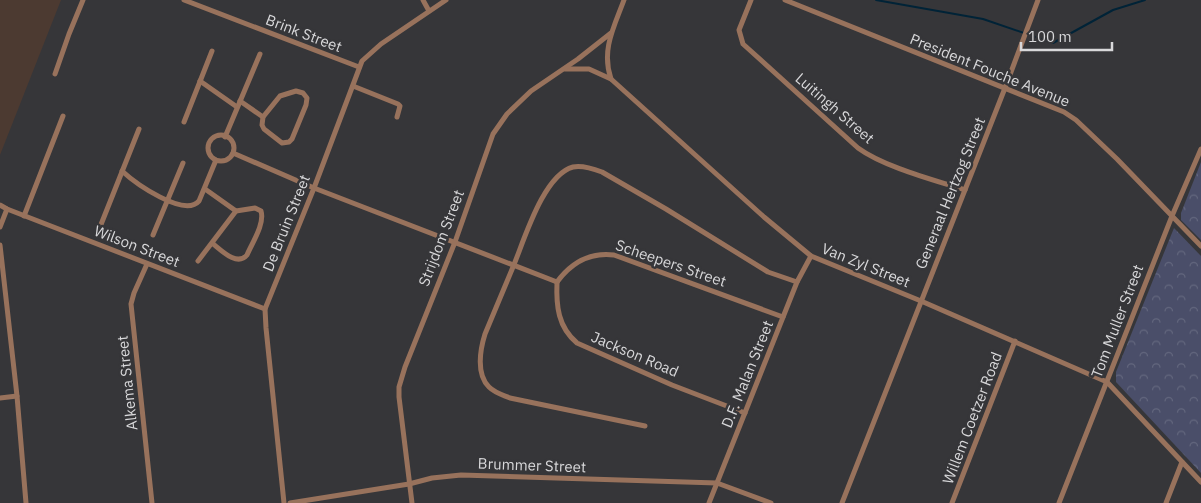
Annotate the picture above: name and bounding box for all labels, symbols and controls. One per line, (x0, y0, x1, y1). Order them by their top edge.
street label: Brink Street (263, 10, 345, 56)
scale bar (1021, 20, 1112, 52)
text: 100 m (1028, 27, 1072, 46)
street label: President Fouche Avenue (907, 29, 1073, 111)
street label: Luitingh Street (792, 69, 878, 147)
street label: Generaal Hertzog Street (911, 114, 989, 272)
street label: De Bruin Street (258, 172, 314, 274)
street label: Strijdom Street (414, 187, 468, 289)
street label: Wilson Street (92, 221, 182, 271)
street label: Scheepers Street (613, 235, 729, 291)
street label: Van Zyl Street (819, 239, 913, 291)
street label: Tom Muller Street (1087, 262, 1147, 380)
street label: D.F. Malan Street (717, 318, 777, 430)
street label: Jackson Road (588, 327, 682, 381)
street label: Alkema Street (113, 335, 141, 431)
street label: Willem Coetzer Road (938, 349, 1006, 487)
street label: Brummer Street (477, 454, 587, 476)

